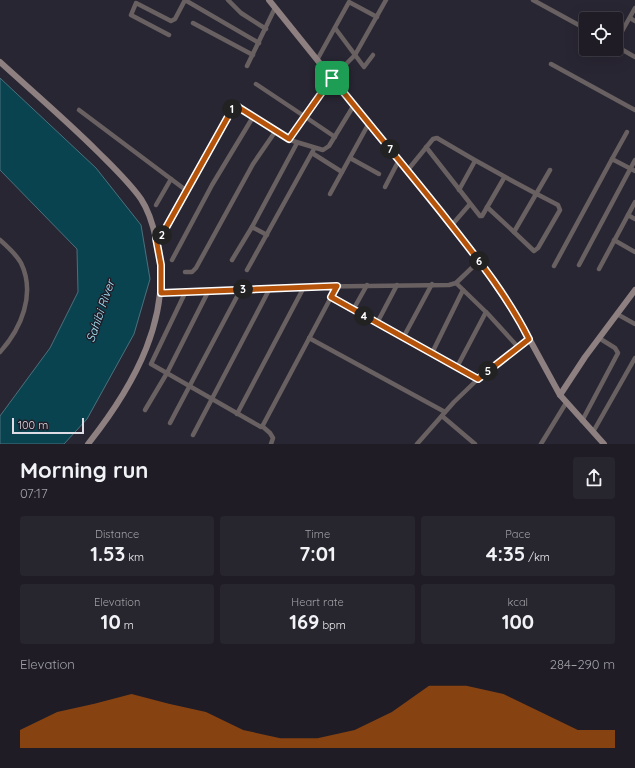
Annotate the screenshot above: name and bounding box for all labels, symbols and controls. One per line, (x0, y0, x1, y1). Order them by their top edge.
map controls (579, 12, 623, 56)
button: locate (579, 12, 623, 56)
pin (315, 61, 349, 95)
icon: arrive (321, 67, 343, 89)
pin: 1 (222, 99, 242, 119)
text: 1 (230, 102, 234, 116)
pin: 7 (380, 139, 400, 159)
text: 7 (387, 142, 393, 156)
pin: 2 (152, 225, 172, 245)
text: 2 (159, 228, 165, 242)
pin: 6 (469, 251, 489, 271)
text: 6 (476, 254, 482, 268)
water label: Sahibi River (82, 277, 118, 344)
pin: 3 (233, 279, 253, 299)
text: 3 (240, 282, 246, 296)
pin: 4 (354, 306, 374, 326)
text: 4 (361, 309, 367, 323)
pin: 5 (478, 361, 498, 381)
text: 5 (485, 364, 491, 378)
scale bar (12, 416, 84, 435)
text: 100 m (18, 418, 48, 432)
text: Morning run (20, 456, 148, 484)
button: share (573, 457, 615, 499)
text: 07:17 (20, 485, 48, 501)
text: Distance (95, 527, 139, 541)
text: Time (305, 527, 330, 541)
text: Pace (505, 527, 530, 541)
text: 1.53 (90, 541, 125, 566)
text: 7:01 (299, 541, 336, 566)
text: 4:35 (486, 541, 525, 566)
text: km (125, 550, 144, 564)
text: /km (525, 550, 550, 564)
text: Elevation (94, 595, 140, 609)
text: Heart rate (291, 595, 344, 609)
text: kcal (508, 595, 528, 609)
text: 10 (101, 609, 121, 634)
text: 169 (289, 609, 319, 634)
text: 100 (502, 609, 534, 634)
text: m (121, 618, 134, 632)
text: bpm (319, 618, 346, 632)
text: Elevation (20, 656, 75, 672)
text: 284–290 m (550, 656, 615, 672)

